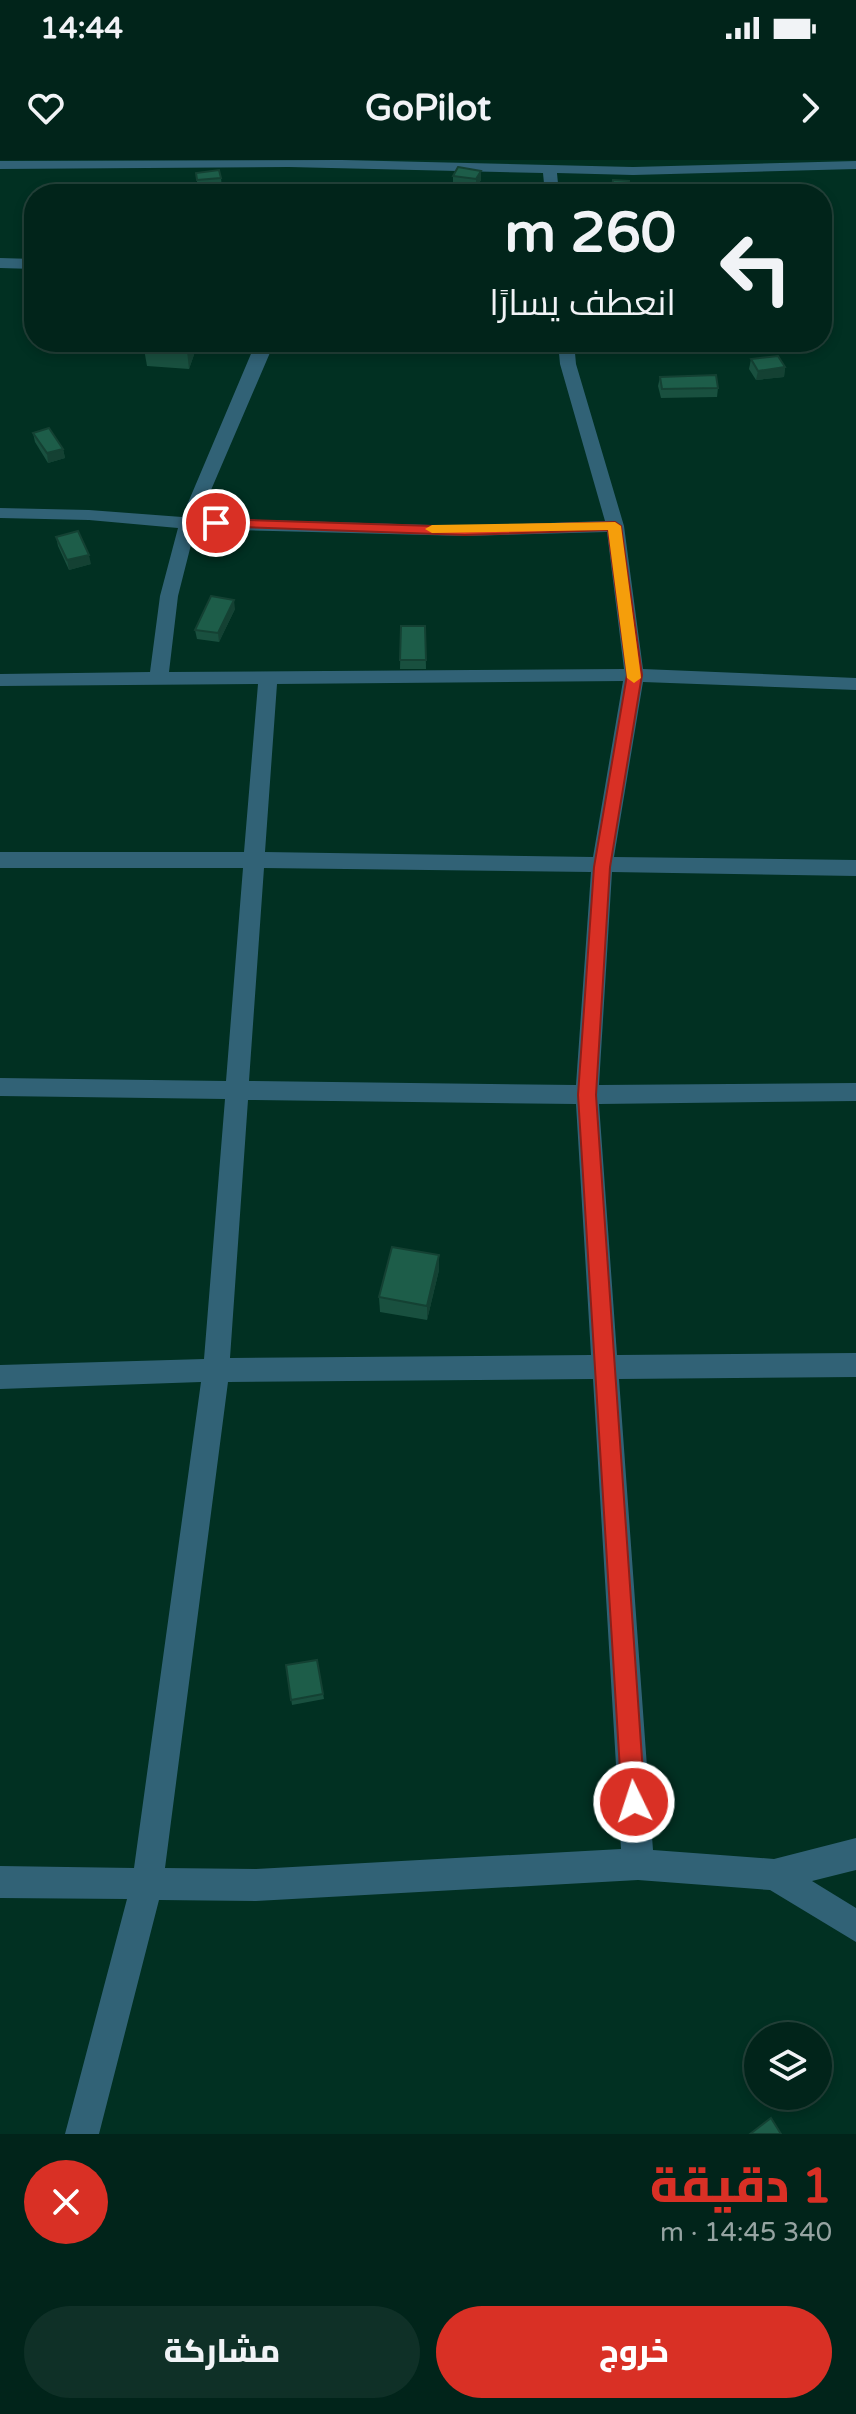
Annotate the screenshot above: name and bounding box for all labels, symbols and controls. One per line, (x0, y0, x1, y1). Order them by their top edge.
text: 14:44 (40, 10, 123, 47)
icon: heart (24, 86, 68, 130)
icon: forward (788, 86, 832, 130)
text: GoPilot (365, 87, 491, 130)
text: 260 m (505, 200, 676, 267)
icon: left (704, 216, 808, 320)
text: انعطف يسارًا (489, 282, 676, 325)
pin (182, 489, 250, 557)
icon: arrive (194, 501, 238, 545)
position arrow (592, 1760, 676, 1844)
map controls (744, 2022, 832, 2110)
button: layers (744, 2022, 832, 2110)
text: 1 دقيقة (650, 2158, 832, 2216)
button: close (24, 2160, 108, 2244)
text: 340 m · 14:45 (660, 2217, 832, 2248)
button: مشاركة (24, 2306, 420, 2398)
button: خروج (436, 2306, 832, 2398)

